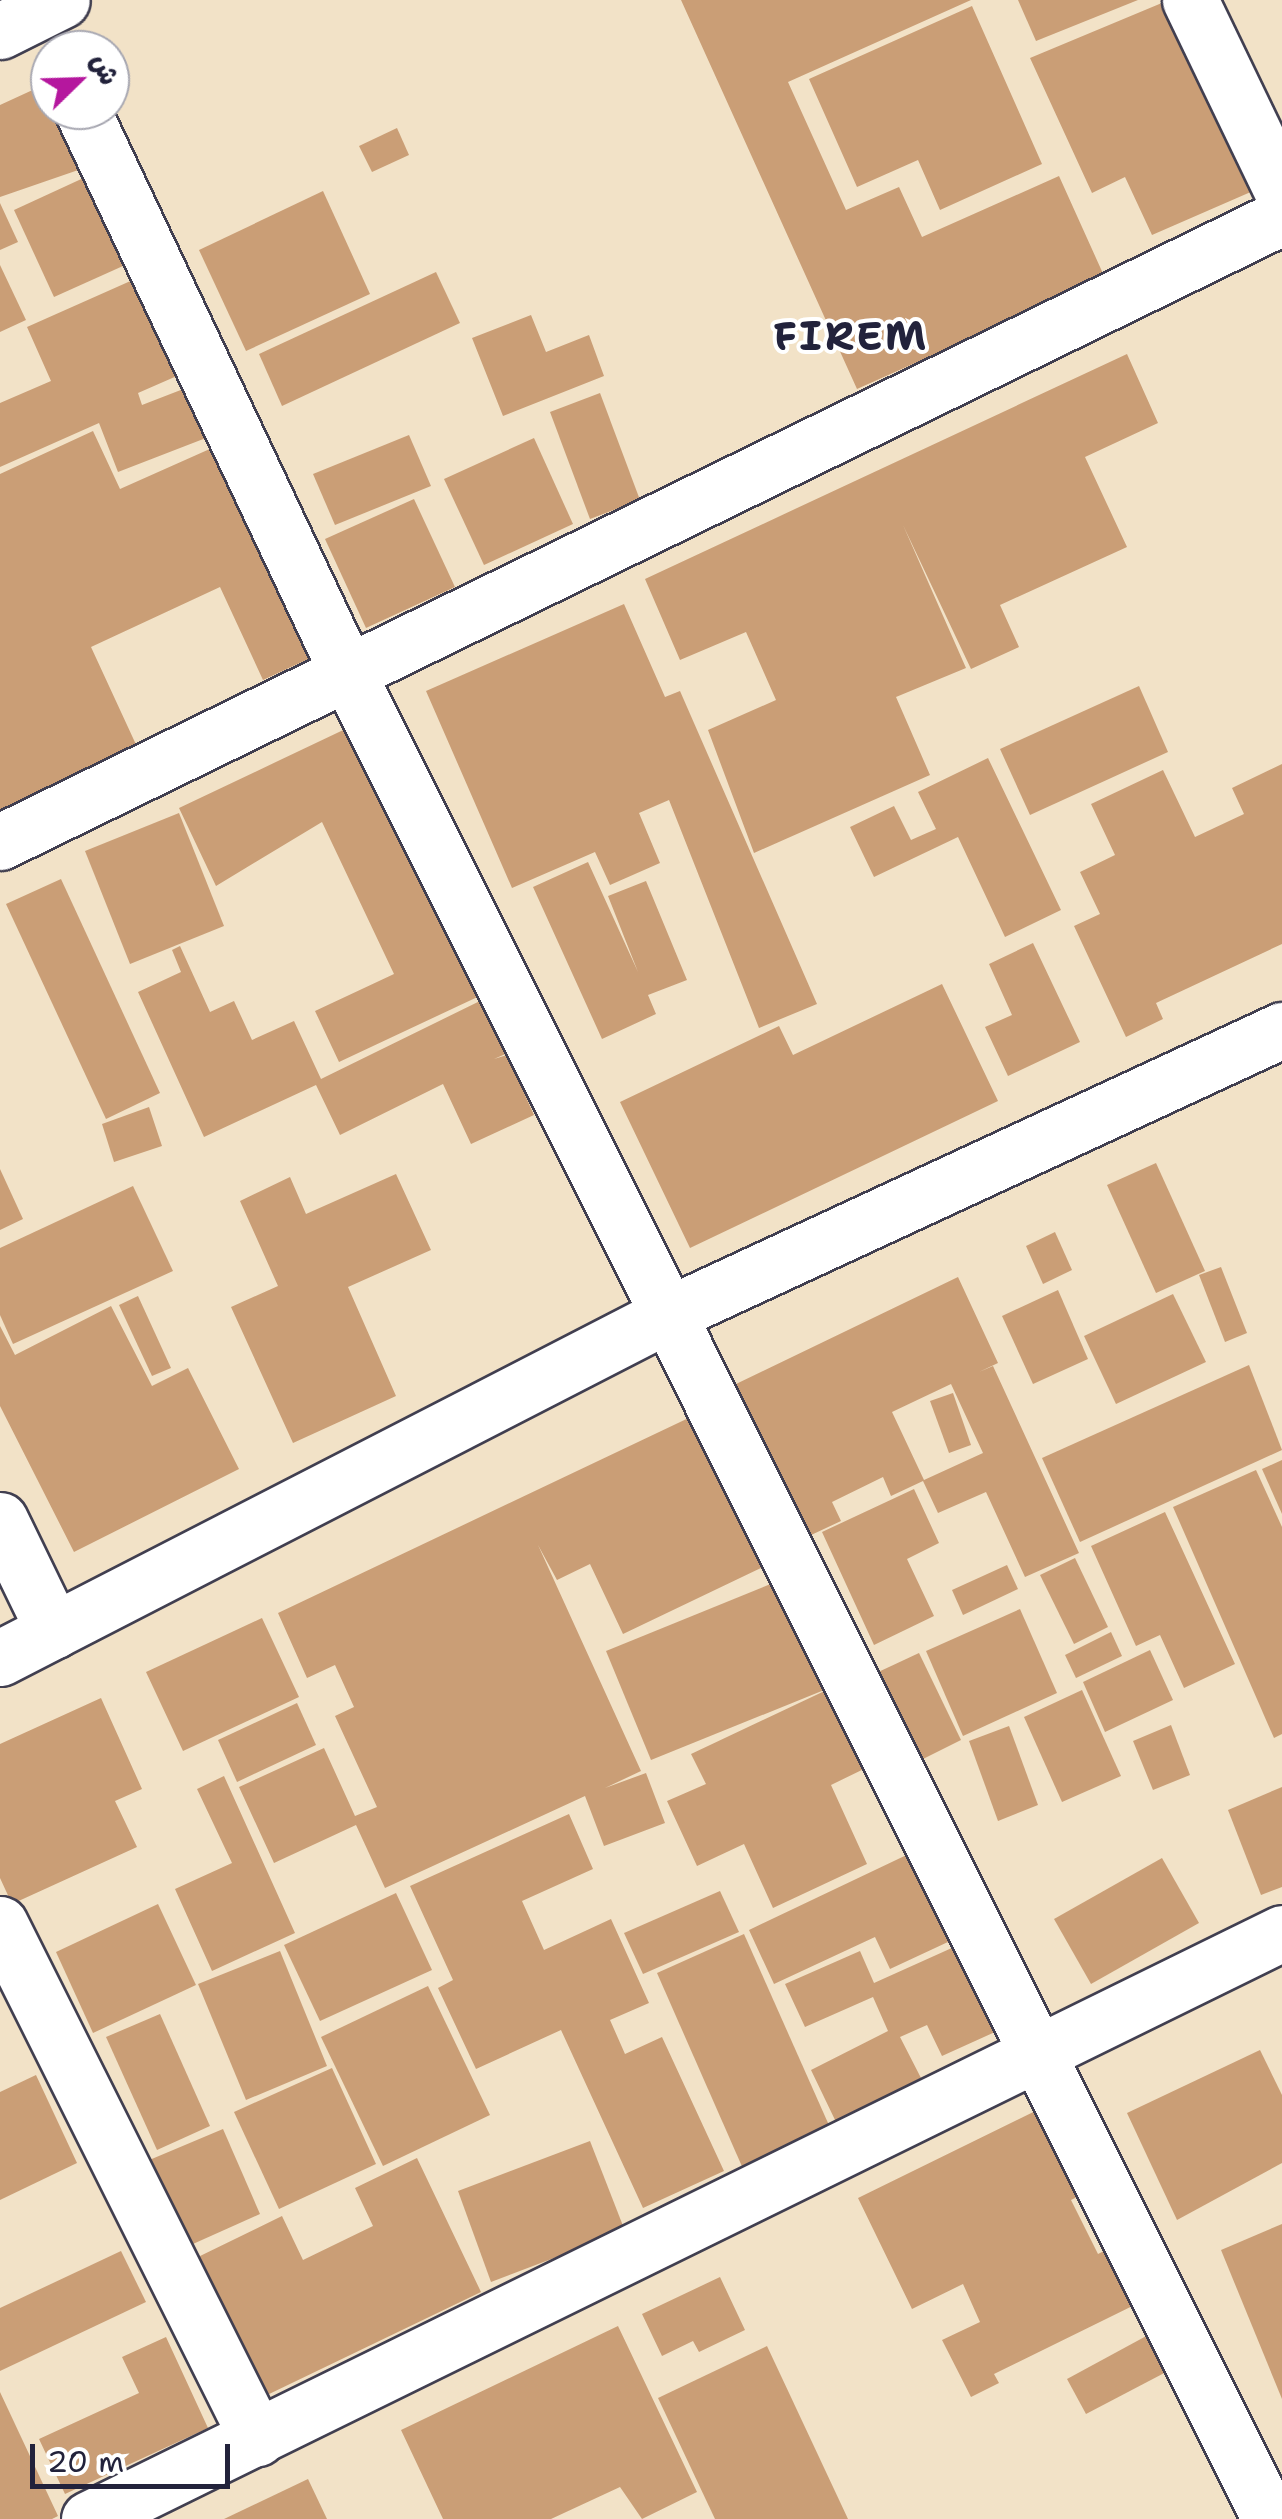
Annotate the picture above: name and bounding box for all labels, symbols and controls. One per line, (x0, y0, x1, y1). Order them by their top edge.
north arrow (30, 30, 130, 130)
text: ش (82, 47, 129, 91)
district label: FIREM (773, 312, 929, 360)
scale bar (35, 2424, 235, 2486)
text: 20 m (47, 2441, 124, 2482)

